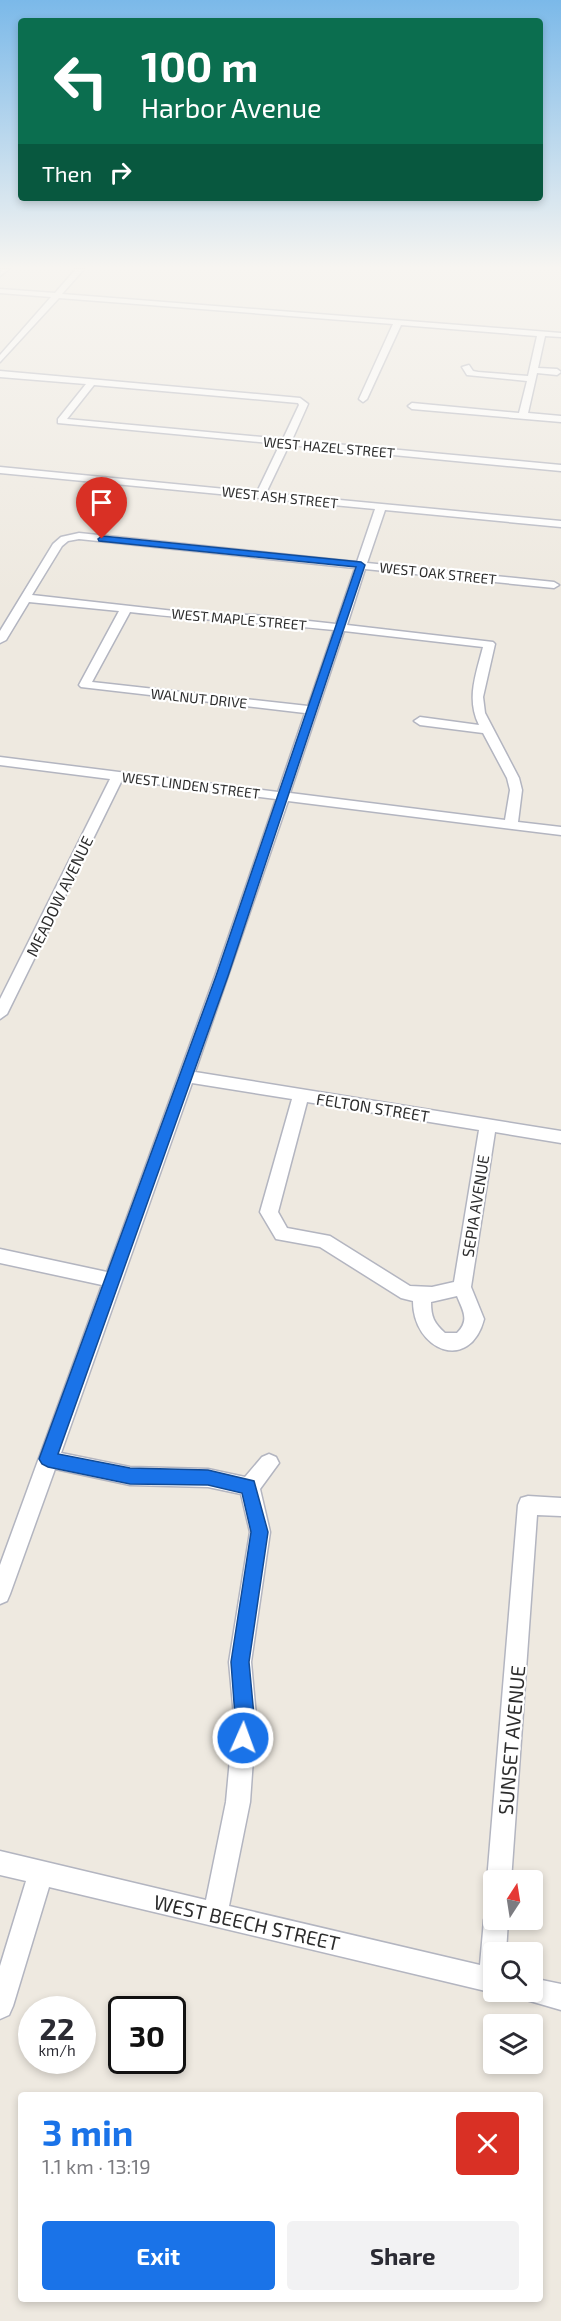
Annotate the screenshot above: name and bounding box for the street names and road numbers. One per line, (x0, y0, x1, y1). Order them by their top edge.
street label: WEST HAZEL STREET (262, 433, 396, 461)
street label: WEST ASH STREET (221, 482, 339, 512)
street label: WEST OAK STREET (379, 558, 497, 588)
street label: WEST MAPLE STREET (171, 605, 307, 633)
street label: WALNUT DRIVE (150, 684, 248, 712)
street label: WEST LINDEN STREET (121, 768, 261, 802)
street label: MEADOW AVENUE (22, 833, 96, 959)
street label: FELTON STREET (315, 1089, 431, 1125)
street label: SEPIA AVENUE (458, 1153, 492, 1259)
street label: SUNSET AVENUE (493, 1664, 529, 1816)
street label: WEST BEECH STREET (152, 1889, 343, 1955)

